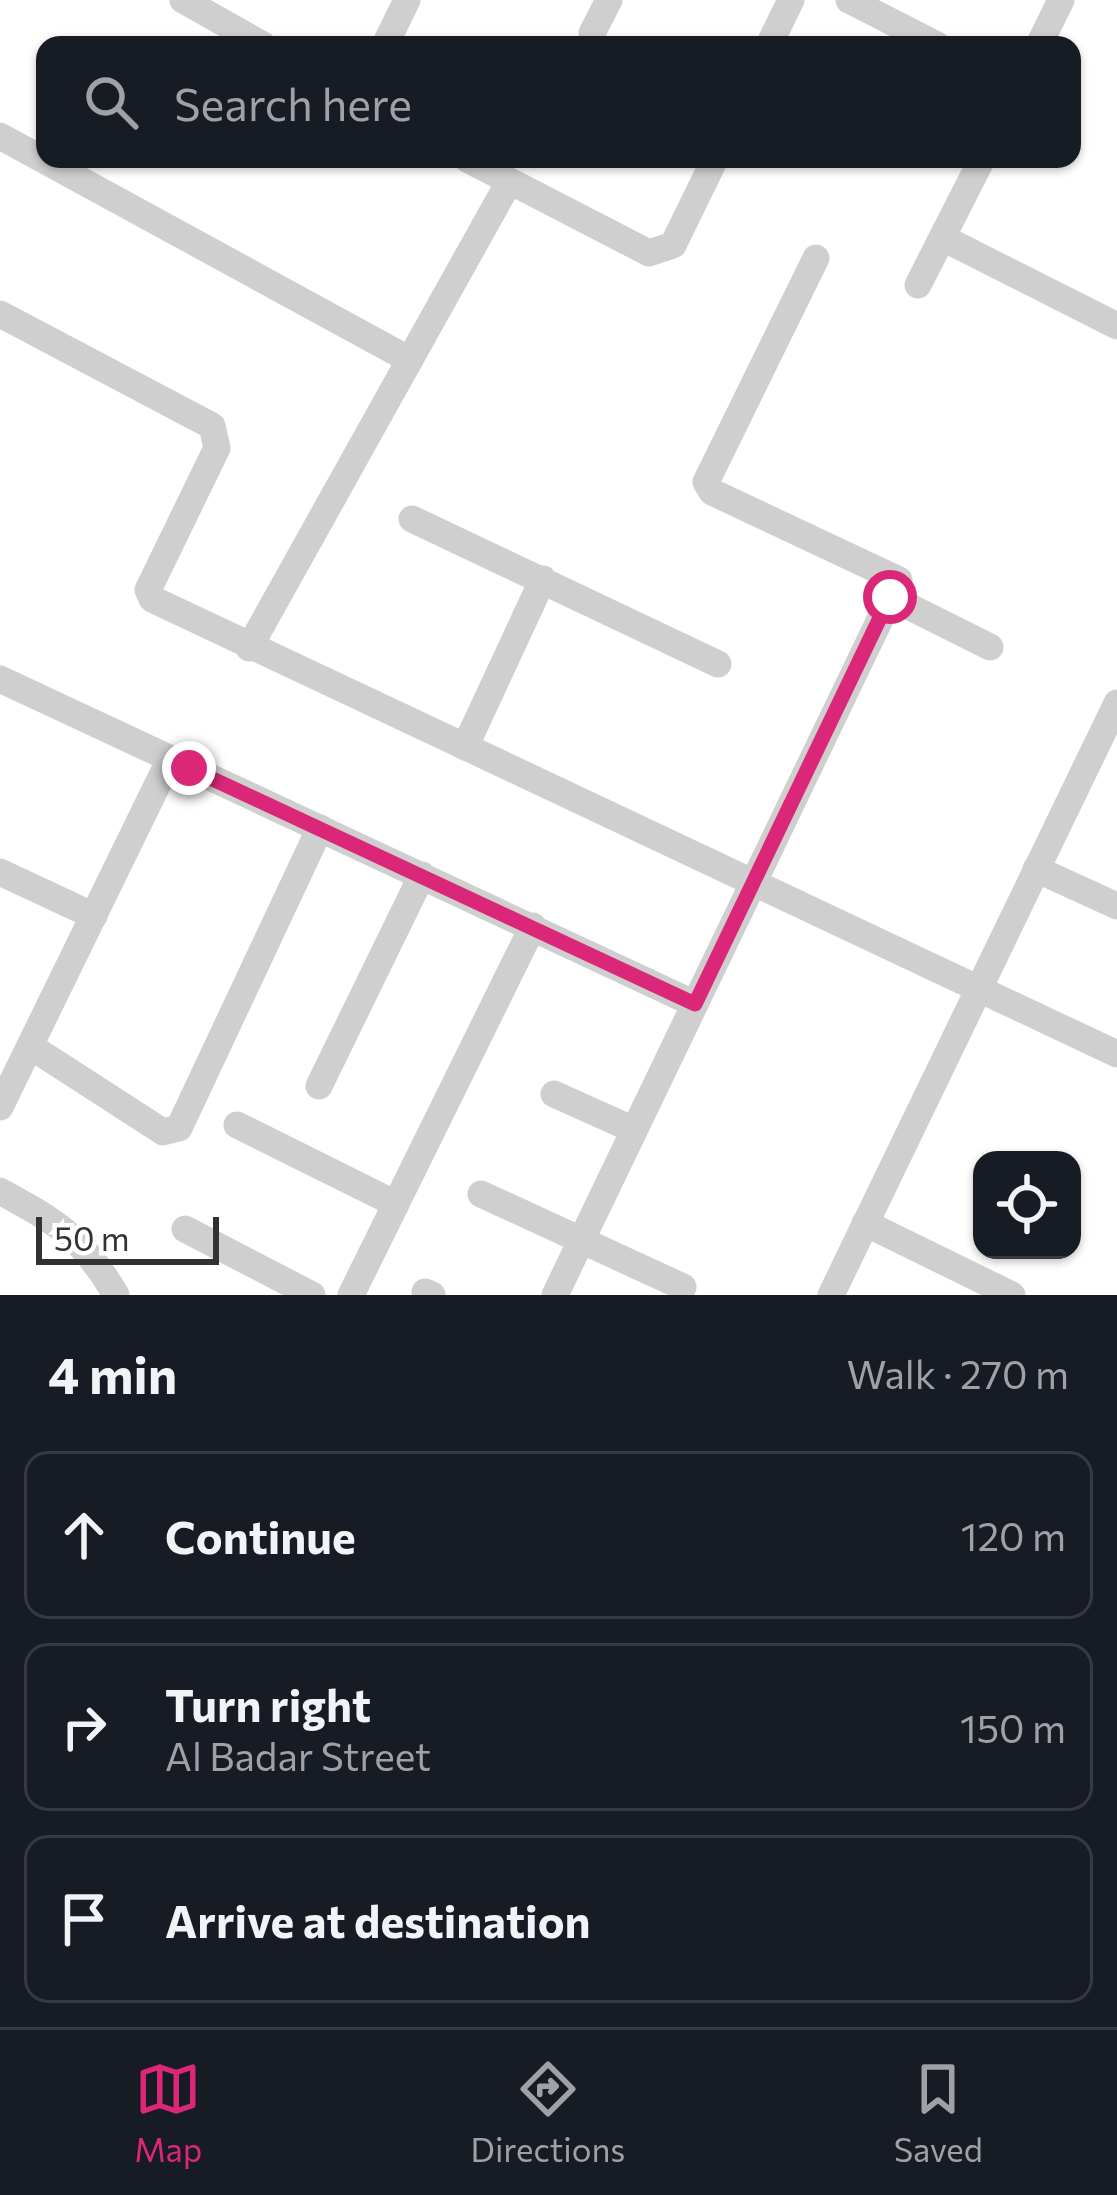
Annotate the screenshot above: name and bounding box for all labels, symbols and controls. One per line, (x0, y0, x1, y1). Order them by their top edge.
search box (36, 36, 1081, 168)
icon: search (78, 69, 144, 135)
text: Search here (174, 75, 412, 130)
route start (863, 570, 917, 624)
route end (162, 741, 216, 795)
map controls (973, 1151, 1081, 1259)
button: locate (973, 1151, 1081, 1259)
scale bar (36, 1211, 219, 1264)
text: 50 m (54, 1217, 130, 1258)
text: 4 min (48, 1342, 177, 1405)
text: Walk · 270 m (847, 1349, 1069, 1397)
icon: ahead (51, 1502, 117, 1568)
text: Continue (165, 1508, 356, 1563)
text: 120 m (961, 1511, 1066, 1559)
text: Turn right (165, 1676, 371, 1731)
icon: right (51, 1694, 117, 1760)
text: 150 m (960, 1703, 1066, 1751)
text: Al Badar Street (165, 1731, 431, 1779)
icon: arrive (51, 1886, 117, 1952)
text: Arrive at destination (165, 1892, 591, 1947)
tab: Map (134, 2056, 202, 2169)
tab: Directions (471, 2056, 625, 2169)
tab: Saved (894, 2056, 983, 2169)

